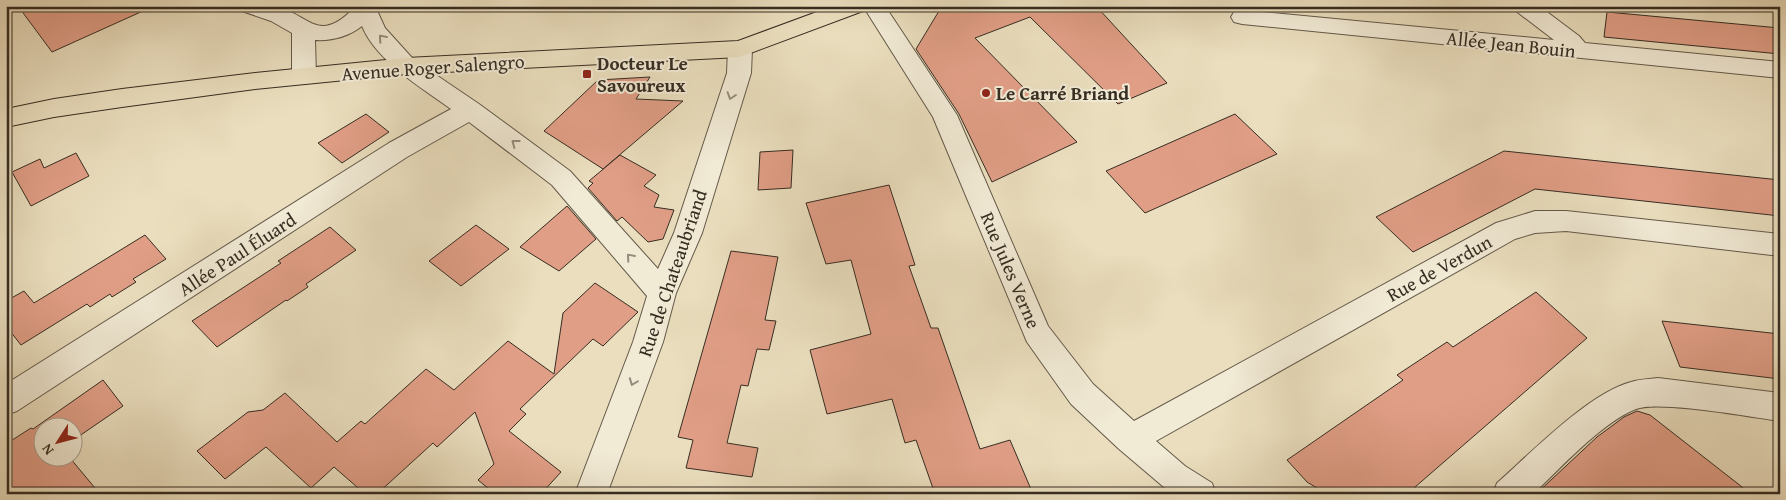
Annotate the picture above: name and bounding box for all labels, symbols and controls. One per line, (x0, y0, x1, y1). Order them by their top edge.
street label: Allée Jean Bouin (1445, 23, 1577, 65)
one-way arrow (379, 35, 387, 44)
street label: Avenue Roger Salengro (341, 47, 525, 87)
place label: Docteur Le Savoureux (597, 49, 688, 99)
marker: Docteur Le Savoureux (581, 68, 593, 80)
place label: Le Carré Briand (996, 79, 1129, 107)
marker: Le Carré Briand (980, 87, 992, 99)
one-way arrow (727, 92, 737, 100)
one-way arrow (512, 141, 521, 149)
street label: Rue de Chateaubriand (630, 185, 714, 360)
street label: Allée Paul Éluard (173, 205, 302, 303)
street label: Rue Jules Verne (974, 207, 1048, 333)
street label: Rue de Verdun (1381, 227, 1497, 308)
one-way arrow (627, 253, 636, 262)
one-way arrow (629, 377, 639, 386)
north arrow (32, 418, 82, 468)
text: N (36, 439, 58, 459)

